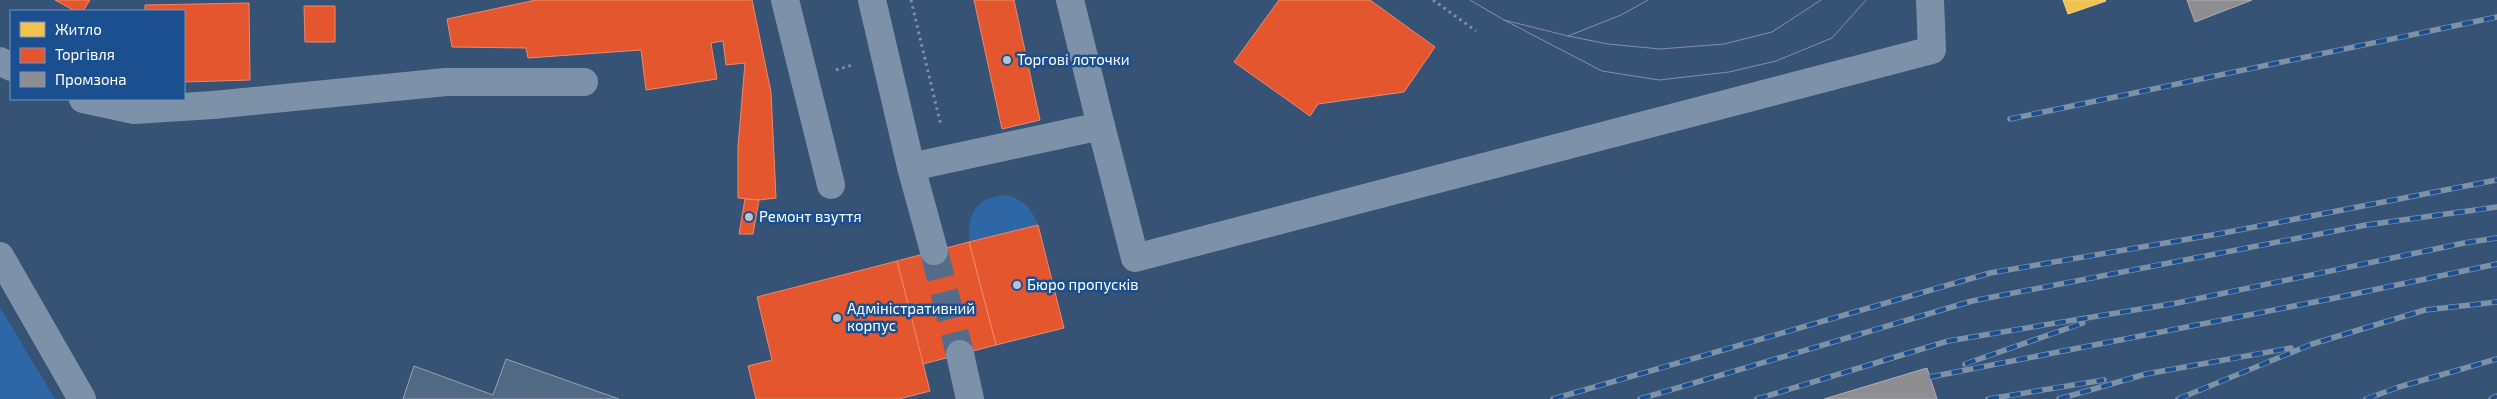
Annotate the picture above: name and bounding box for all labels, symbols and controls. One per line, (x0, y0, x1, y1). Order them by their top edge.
legend (10, 10, 185, 100)
text: Житло (55, 20, 102, 38)
text: Торгівля (55, 45, 115, 63)
place label: Торгові лоточки (1017, 50, 1130, 68)
marker: Торгові лоточки (1001, 54, 1013, 66)
text: Промзона (55, 70, 127, 88)
place label: Ремонт взуття (759, 207, 862, 226)
marker: Ремонт взуття (743, 211, 755, 223)
place label: Бюро пропусків (1027, 275, 1139, 294)
marker: Бюро пропусків (1011, 279, 1023, 291)
place label: Адміністративний корпус (847, 299, 975, 335)
marker: Адміністративний корпус (831, 312, 843, 324)

